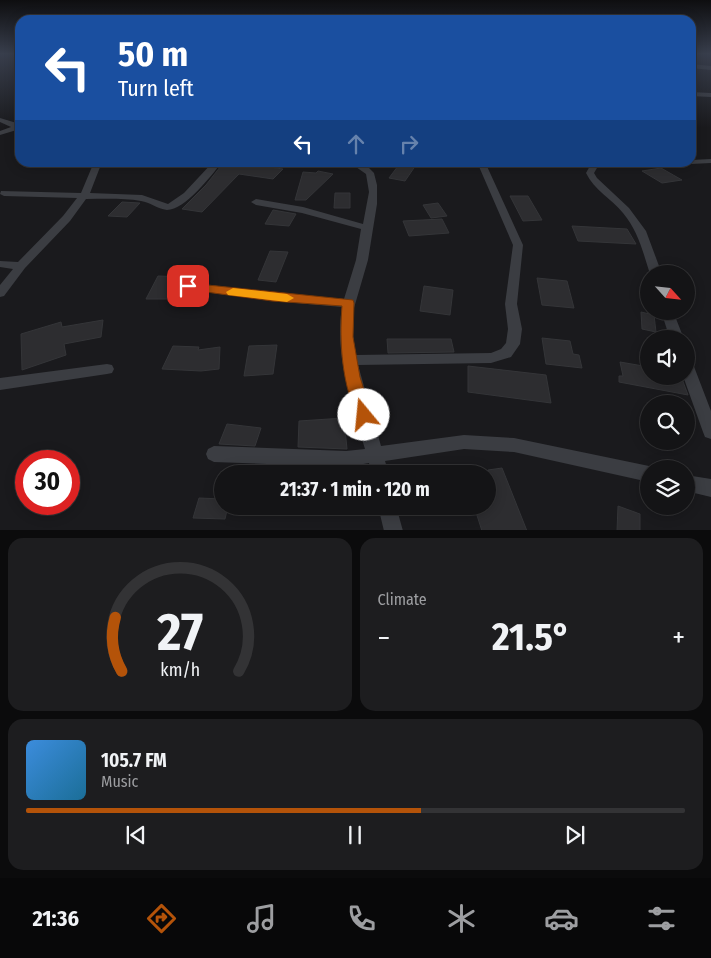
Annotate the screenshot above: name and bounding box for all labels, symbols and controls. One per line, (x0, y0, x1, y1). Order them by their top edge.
text: 50 m (118, 33, 188, 75)
icon: left (35, 35, 100, 100)
text: Turn left (118, 75, 194, 102)
icon: left (289, 130, 317, 158)
icon: ahead (342, 130, 370, 158)
icon: right (395, 130, 423, 158)
pin (167, 265, 209, 307)
north arrow (640, 265, 695, 320)
map controls (640, 265, 695, 515)
icon: arrive (174, 272, 202, 300)
button: sound (640, 330, 695, 385)
position arrow (337, 388, 389, 440)
button: search (640, 395, 695, 450)
speed limit sign: 30 (15, 450, 80, 515)
button: layers (640, 460, 695, 515)
text: 21:37 · 1 min · 120 m (280, 478, 430, 501)
text: Climate (378, 590, 427, 609)
text: 27 (156, 601, 203, 664)
text: 21.5° (492, 614, 570, 660)
text: − (378, 621, 390, 654)
text: + (672, 621, 685, 654)
text: km/h (160, 659, 200, 681)
text: 105.7 FM (101, 749, 167, 772)
text: Music (101, 772, 138, 791)
icon: previous (122, 821, 150, 849)
icon: pause (341, 821, 369, 849)
icon: next (561, 821, 589, 849)
icon: directions (144, 901, 179, 936)
icon: music (244, 901, 279, 936)
icon: phone (344, 901, 379, 936)
icon: climate (444, 901, 479, 936)
icon: car (544, 901, 579, 936)
icon: filters (644, 901, 679, 936)
text: 21:36 (32, 905, 79, 932)

